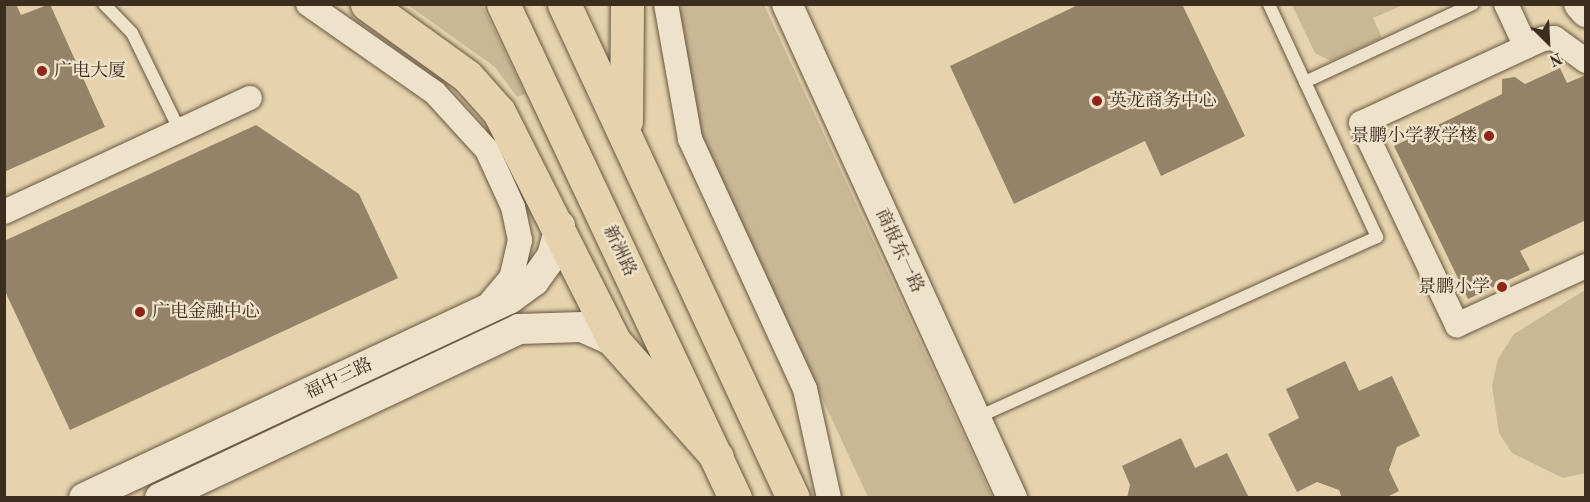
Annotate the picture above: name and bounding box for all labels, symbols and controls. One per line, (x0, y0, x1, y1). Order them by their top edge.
north arrow (1518, 12, 1578, 72)
text: N (1546, 49, 1564, 68)
place label: 广电大厦 (54, 60, 126, 82)
marker: 广电大厦 (35, 64, 49, 78)
place label: 英龙商务中心 (1109, 90, 1217, 112)
marker: 英龙商务中心 (1090, 94, 1104, 108)
place label: 景鹏小学教学楼 (1351, 125, 1477, 147)
marker: 景鹏小学教学楼 (1482, 129, 1496, 143)
street label: 商报东一路 (870, 206, 928, 296)
street label: 新洲路 (598, 222, 640, 280)
place label: 景鹏小学 (1418, 276, 1490, 298)
marker: 景鹏小学 (1495, 280, 1509, 294)
place label: 广电金融中心 (152, 301, 260, 323)
marker: 广电金融中心 (133, 305, 147, 319)
street label: 福中三路 (302, 354, 376, 404)

